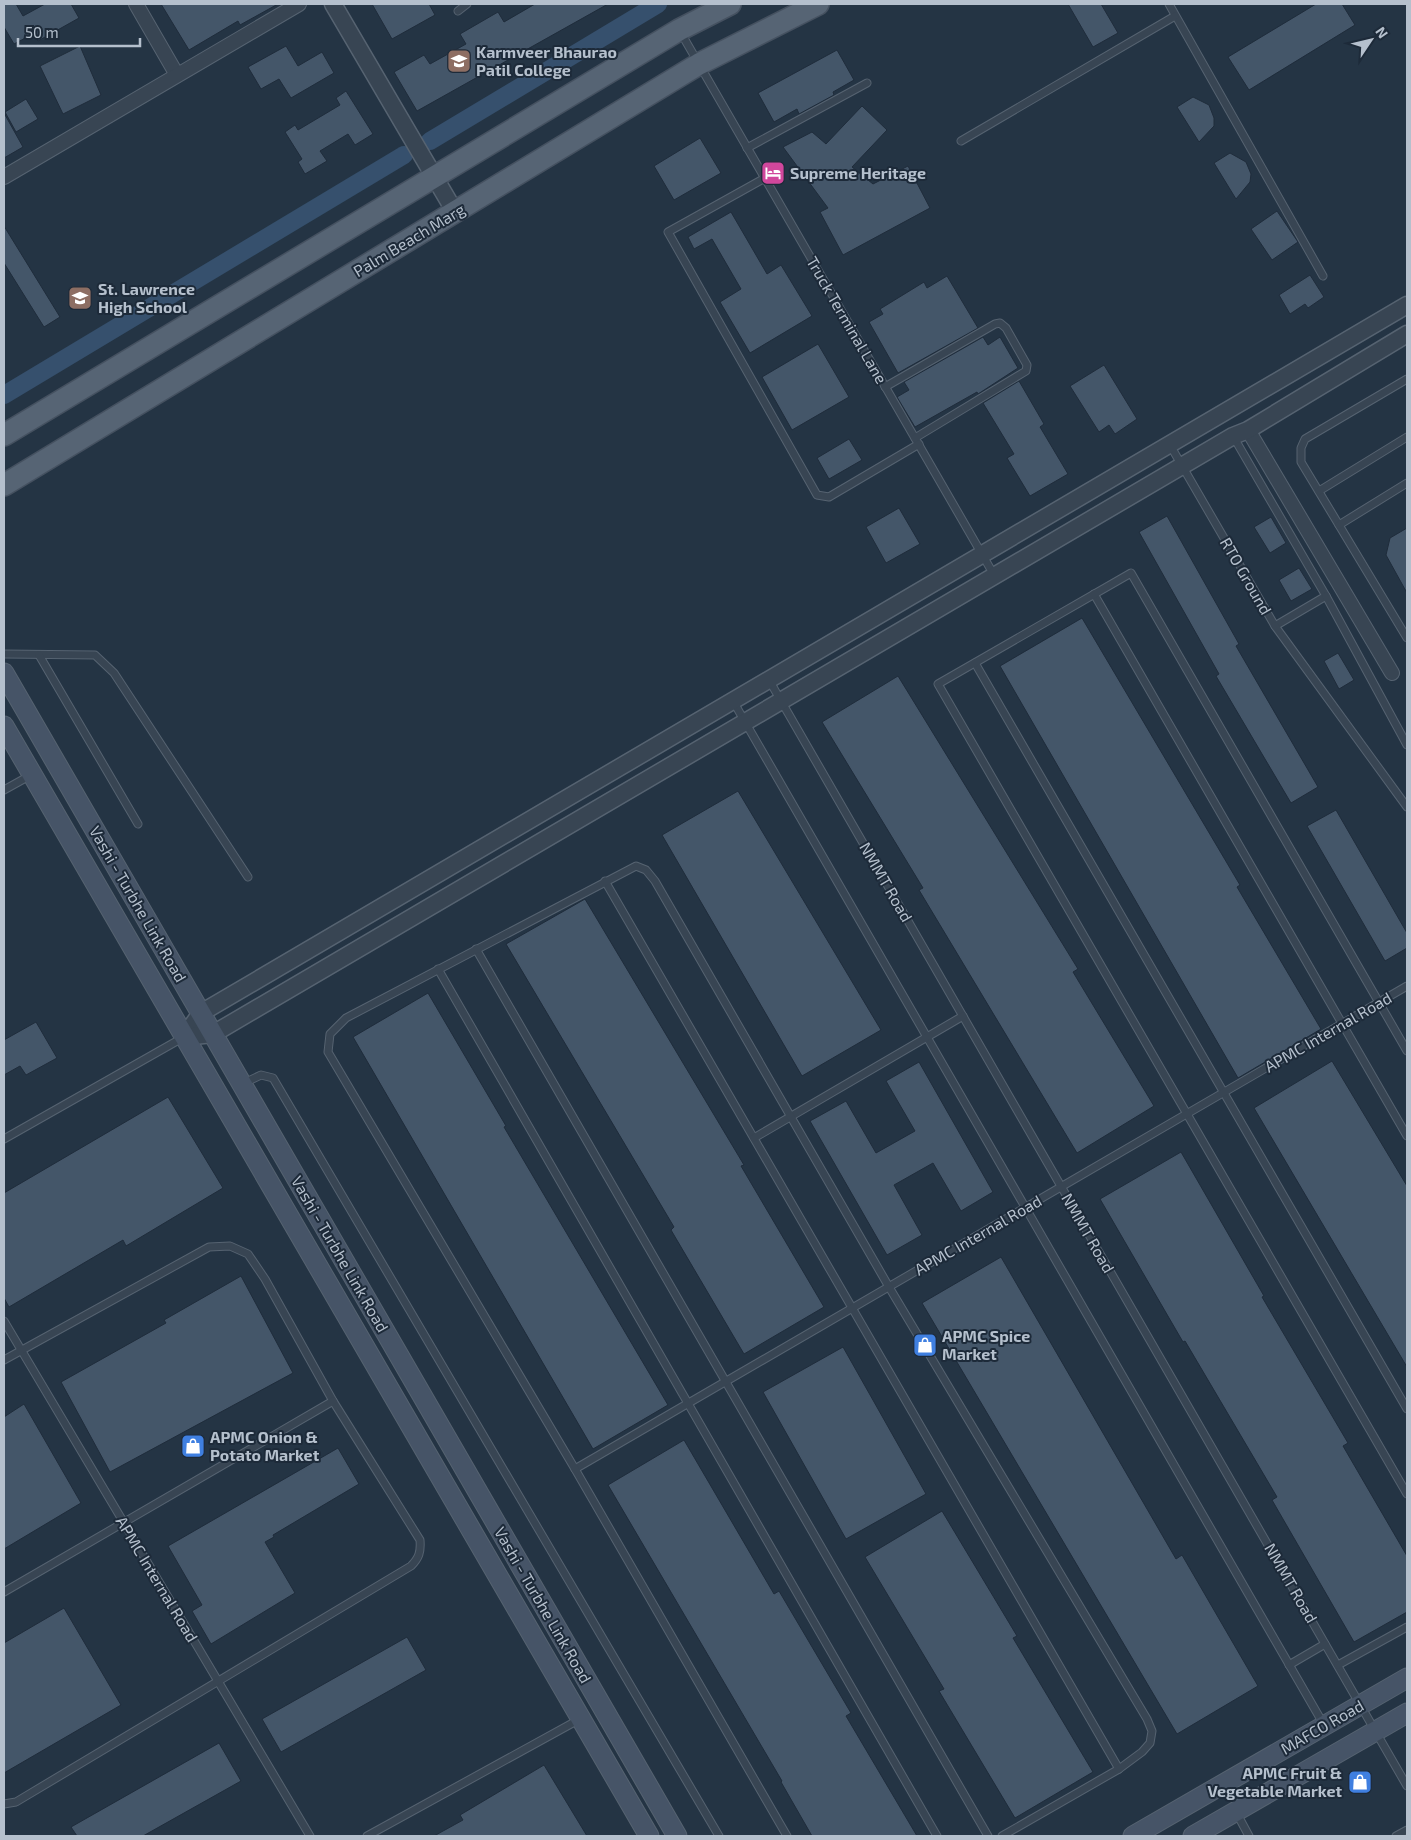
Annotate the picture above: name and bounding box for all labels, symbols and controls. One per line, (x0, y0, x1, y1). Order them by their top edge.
scale bar (18, 15, 140, 47)
north arrow (1346, 15, 1396, 65)
text: 50 m (25, 23, 59, 41)
text: N (1372, 23, 1392, 41)
place label: Karmveer Bhaurao Patil College (476, 42, 617, 79)
school or university icon: Karmveer Bhaurao Patil College (446, 48, 472, 74)
hotel icon: Supreme Heritage (760, 160, 786, 186)
place label: Supreme Heritage (790, 163, 926, 182)
street label: Palm Beach Marg (350, 199, 468, 280)
street label: Truck Terminal Lane (803, 253, 892, 387)
place label: St. Lawrence High School (98, 279, 195, 316)
school or university icon: St. Lawrence High School (67, 285, 93, 311)
street label: RTO Ground (1217, 534, 1276, 618)
street label: Vashi - Turbhe Link Road (86, 822, 191, 985)
street label: NMMT Road (856, 839, 917, 925)
street label: APMC Internal Road (1261, 987, 1395, 1076)
street label: Vashi - Turbhe Link Road (288, 1172, 393, 1335)
street label: APMC Internal Road (911, 1190, 1045, 1279)
street label: NMMT Road (1058, 1190, 1119, 1276)
place label: APMC Spice Market (942, 1326, 1030, 1363)
shop icon: APMC Spice Market (912, 1332, 938, 1358)
place label: APMC Onion & Potato Market (210, 1427, 320, 1464)
shop icon: APMC Onion & Potato Market (180, 1433, 206, 1459)
street label: APMC Internal Road (112, 1512, 203, 1645)
street label: Vashi - Turbhe Link Road (491, 1523, 596, 1686)
street label: NMMT Road (1261, 1540, 1322, 1626)
street label: MAFCO Road (1277, 1695, 1367, 1758)
place label: APMC Fruit & Vegetable Market (1207, 1763, 1342, 1800)
shop icon: APMC Fruit & Vegetable Market (1347, 1769, 1373, 1795)

